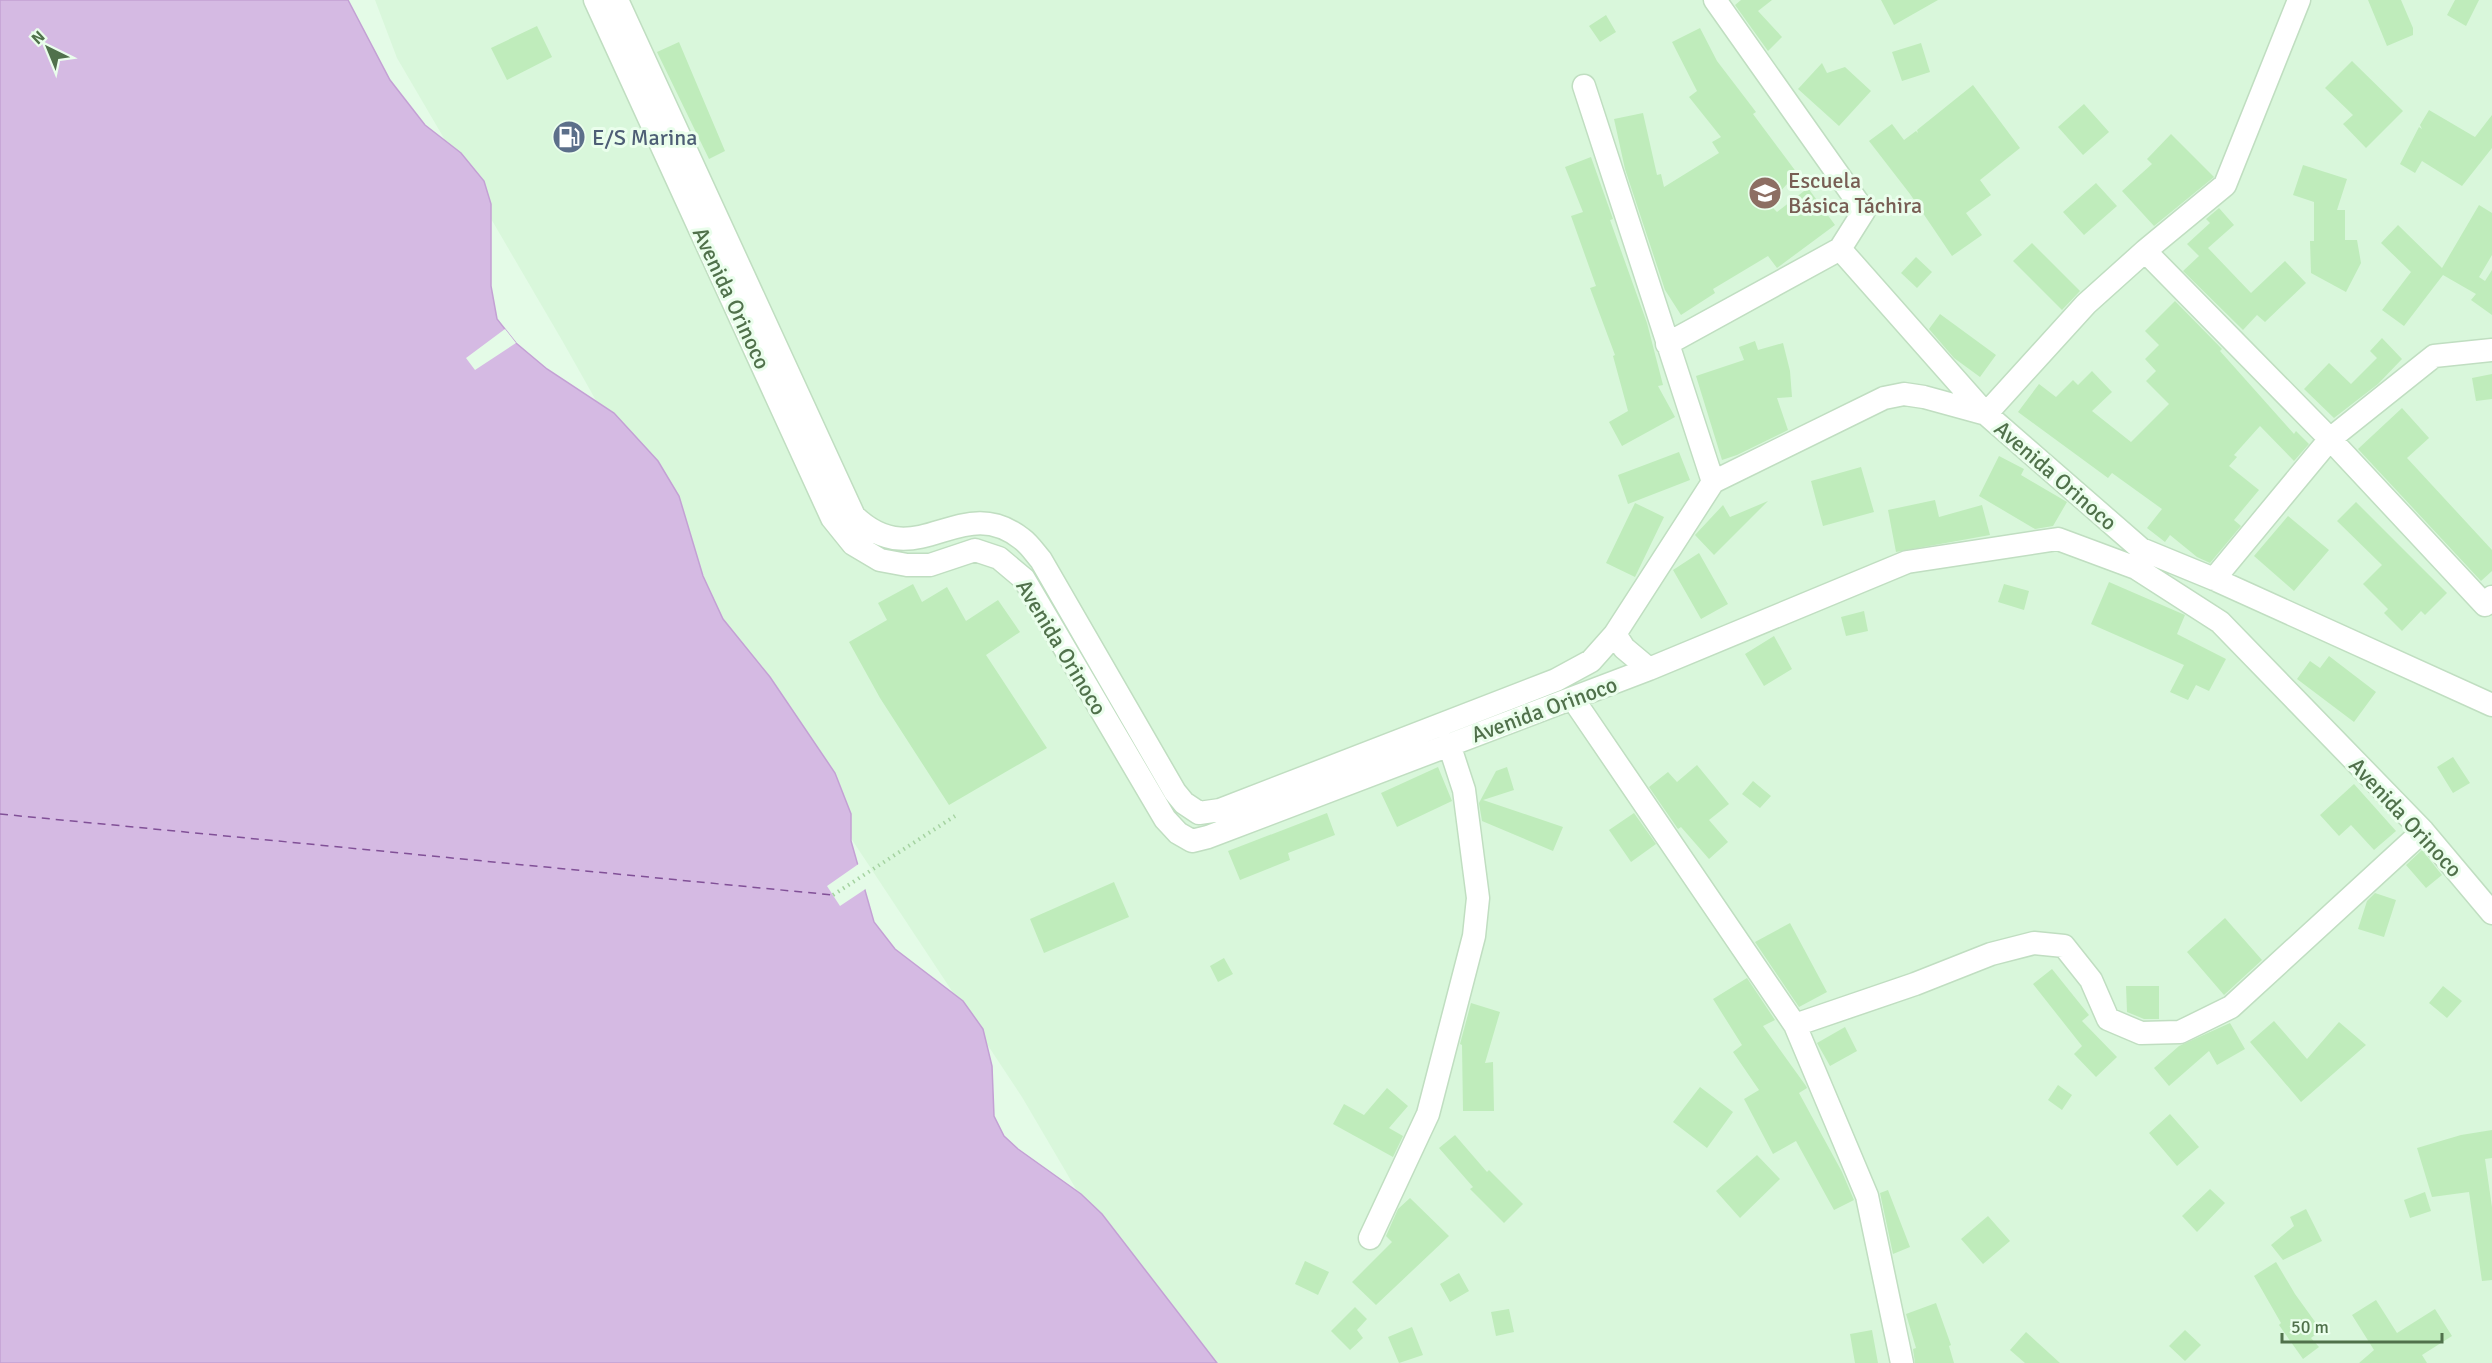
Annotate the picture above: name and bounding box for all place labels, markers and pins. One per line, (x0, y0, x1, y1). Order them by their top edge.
fuel station icon: E/S Marina (551, 119, 587, 155)
place label: E/S Marina (592, 124, 697, 151)
place label: Escuela Básica Táchira (1788, 167, 1922, 219)
school or university icon: Escuela Básica Táchira (1747, 175, 1783, 211)

